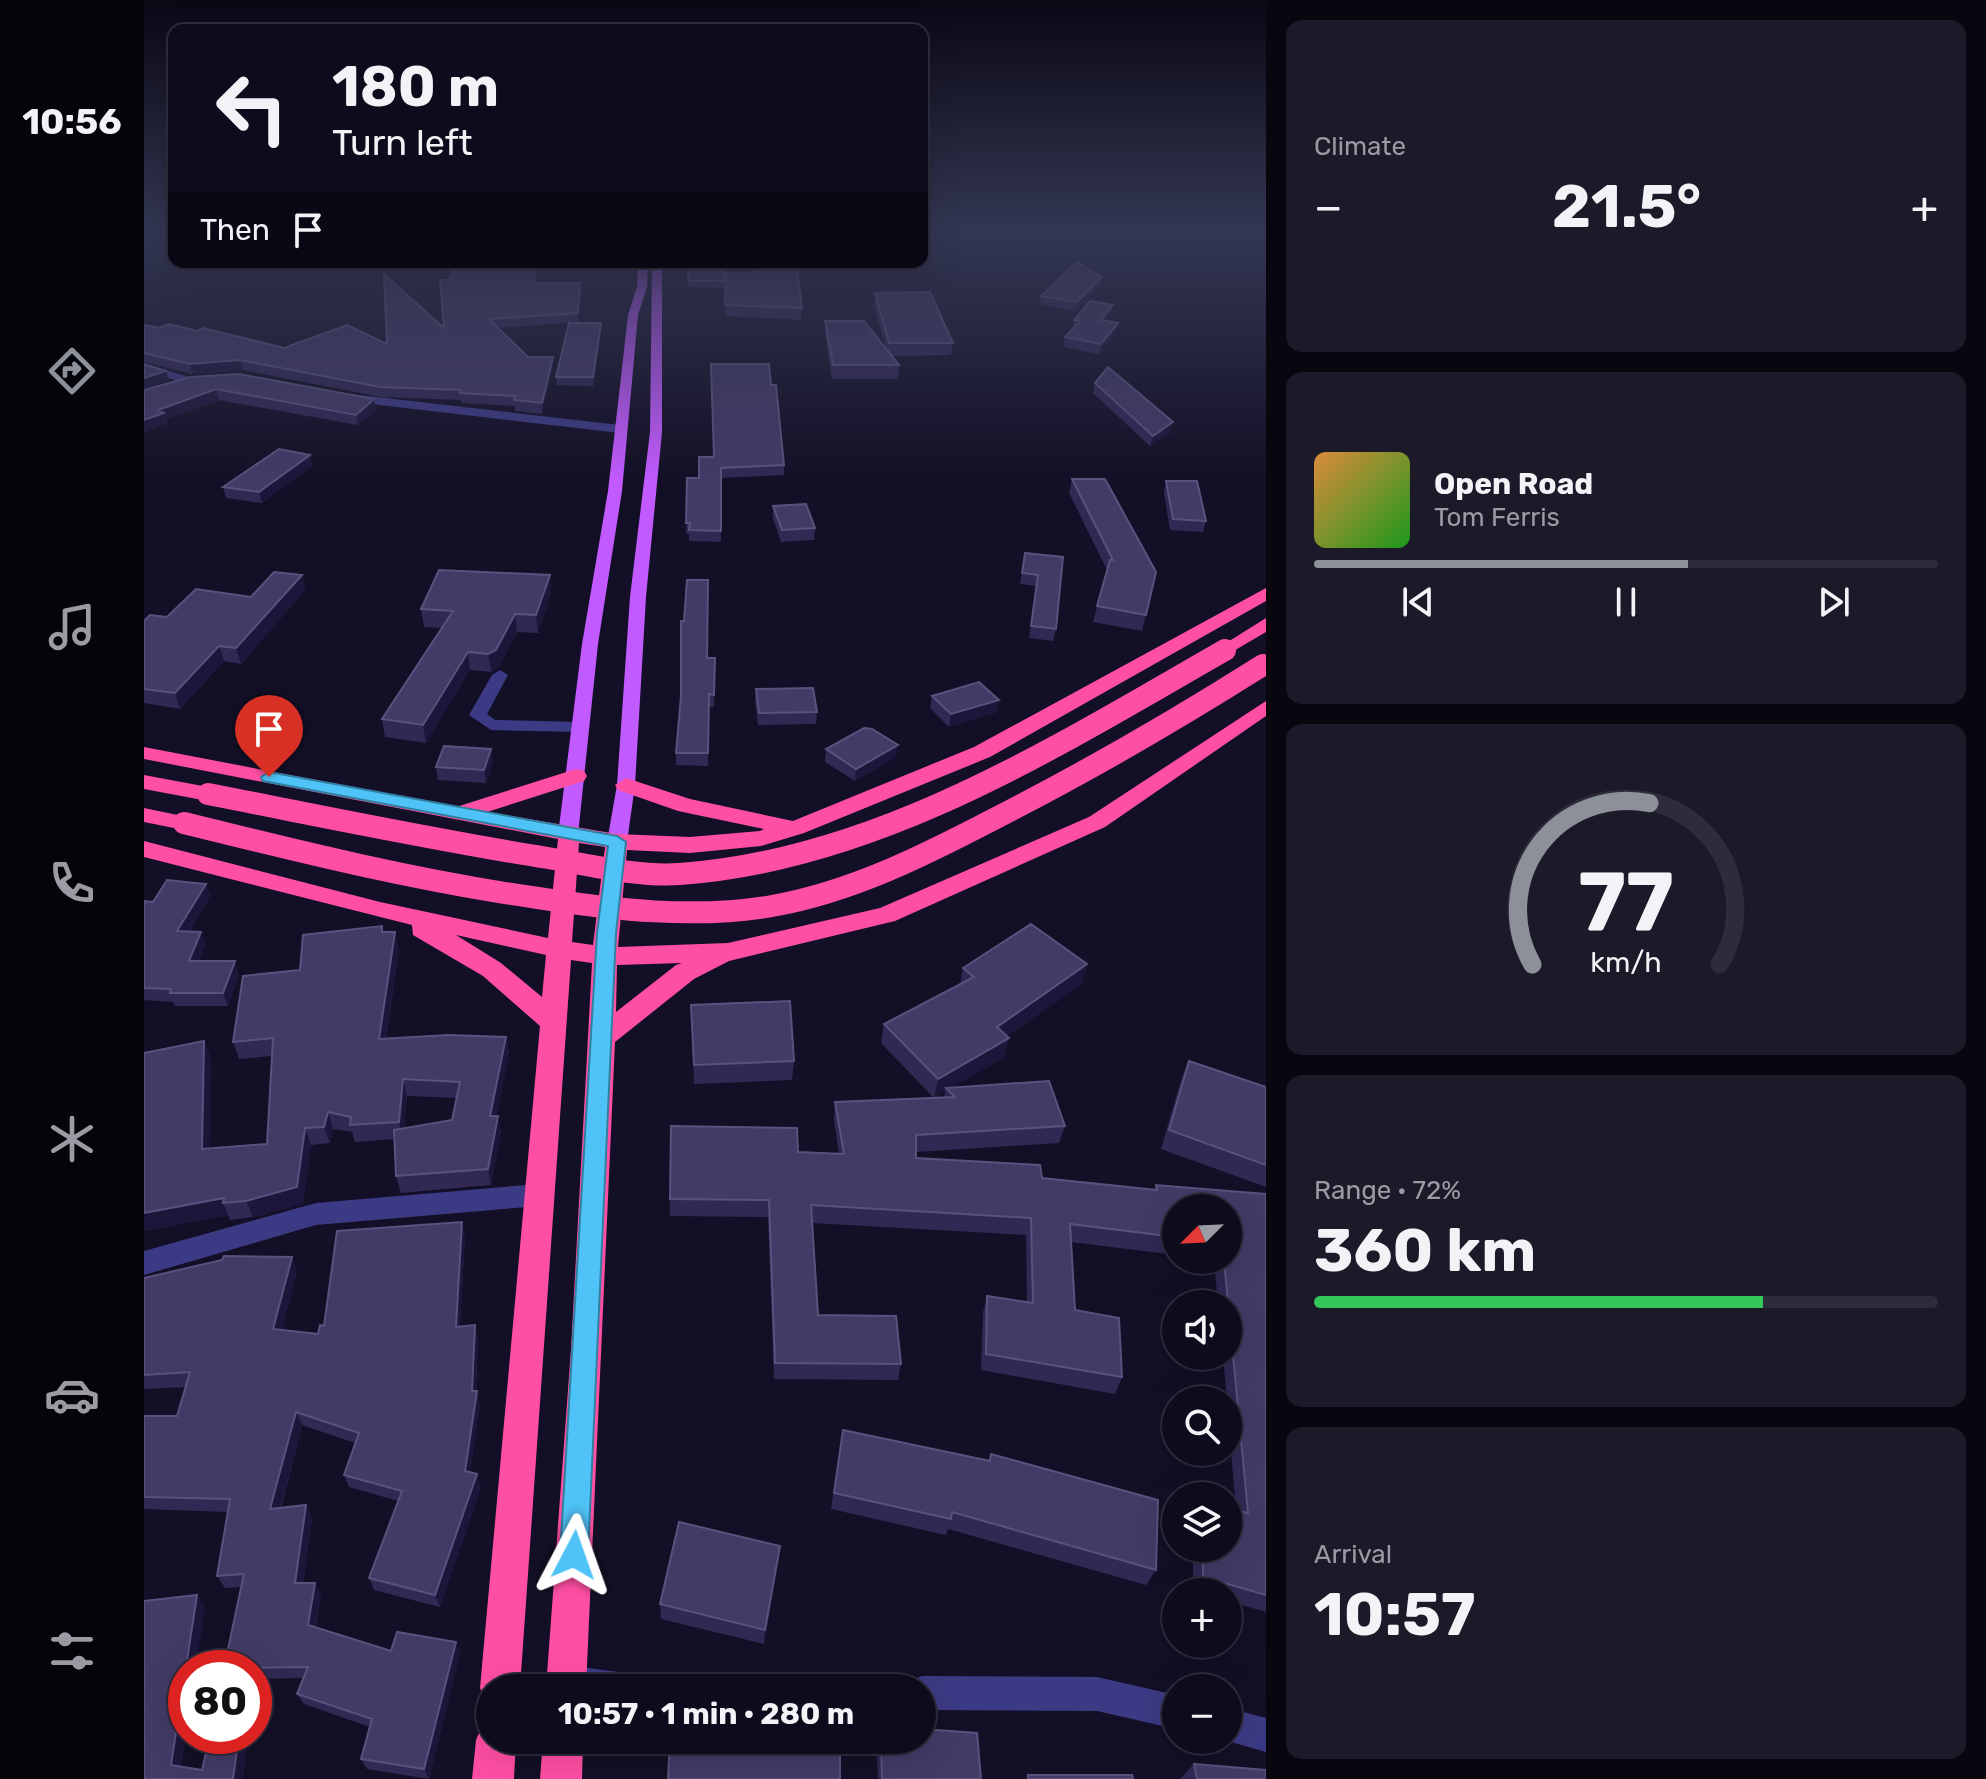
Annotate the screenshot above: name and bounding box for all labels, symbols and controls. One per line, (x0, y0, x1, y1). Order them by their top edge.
text: 180 m (332, 54, 499, 120)
icon: left (200, 56, 304, 160)
text: 10:56 (22, 100, 122, 143)
text: Turn left (332, 121, 473, 164)
text: Climate (1314, 131, 1406, 162)
text: 21.5° (1552, 171, 1701, 242)
text: − (1314, 181, 1343, 233)
text: + (1911, 181, 1938, 233)
icon: arrive (286, 208, 330, 252)
text: Then (200, 212, 270, 248)
icon: directions (44, 343, 100, 399)
text: Open Road (1434, 466, 1593, 502)
text: Tom Ferris (1434, 502, 1560, 533)
icon: previous (1396, 580, 1440, 624)
icon: pause (1604, 580, 1648, 624)
icon: next (1812, 580, 1856, 624)
icon: music (44, 599, 100, 655)
pin (235, 695, 303, 777)
icon: arrive (247, 707, 291, 751)
text: 77 (1578, 853, 1674, 952)
icon: phone (44, 855, 100, 911)
text: km/h (1590, 946, 1662, 980)
icon: climate (44, 1111, 100, 1167)
text: Range · 72% (1314, 1175, 1461, 1206)
north arrow (1162, 1194, 1242, 1274)
map controls (1162, 1194, 1242, 1754)
text: 360 km (1314, 1215, 1536, 1286)
button: sound (1162, 1290, 1242, 1370)
icon: car (44, 1367, 100, 1423)
button: search (1162, 1386, 1242, 1466)
button: layers (1162, 1482, 1242, 1562)
position arrow (532, 1513, 616, 1597)
text: Arrival (1314, 1539, 1392, 1570)
button: + (1162, 1578, 1242, 1658)
text: 10:57 (1314, 1579, 1475, 1650)
icon: filters (44, 1623, 100, 1679)
speed limit sign: 80 (168, 1650, 272, 1754)
button: − (1162, 1674, 1242, 1754)
text: 10:57 · 1 min · 280 m (558, 1696, 854, 1732)

